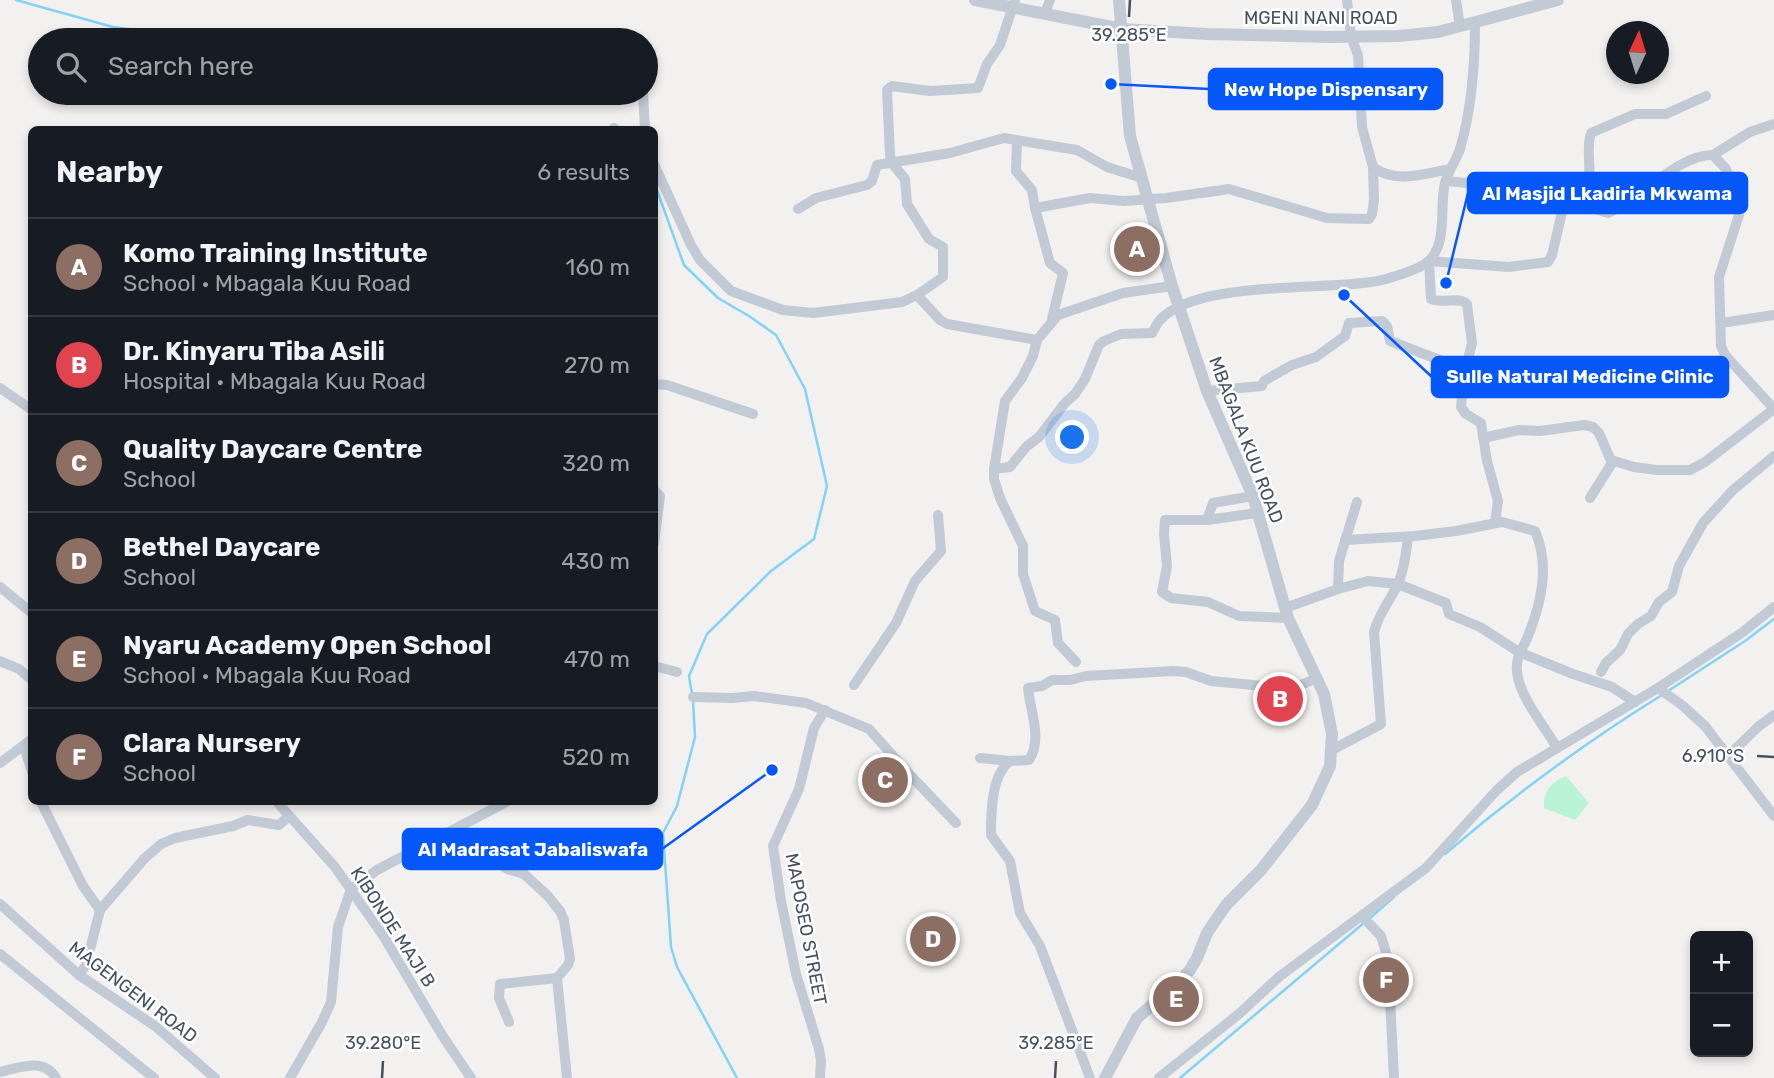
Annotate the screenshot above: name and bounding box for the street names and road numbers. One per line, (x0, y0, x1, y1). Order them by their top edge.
street label: MGENI NANI ROAD (1244, 7, 1398, 29)
street label: MBAGALA KUU ROAD (1204, 354, 1288, 526)
street label: MAPOSEO STREET (780, 851, 832, 1007)
street label: KIBONDE MAJI B (346, 863, 440, 991)
street label: MAGENGENI ROAD (64, 937, 202, 1047)

